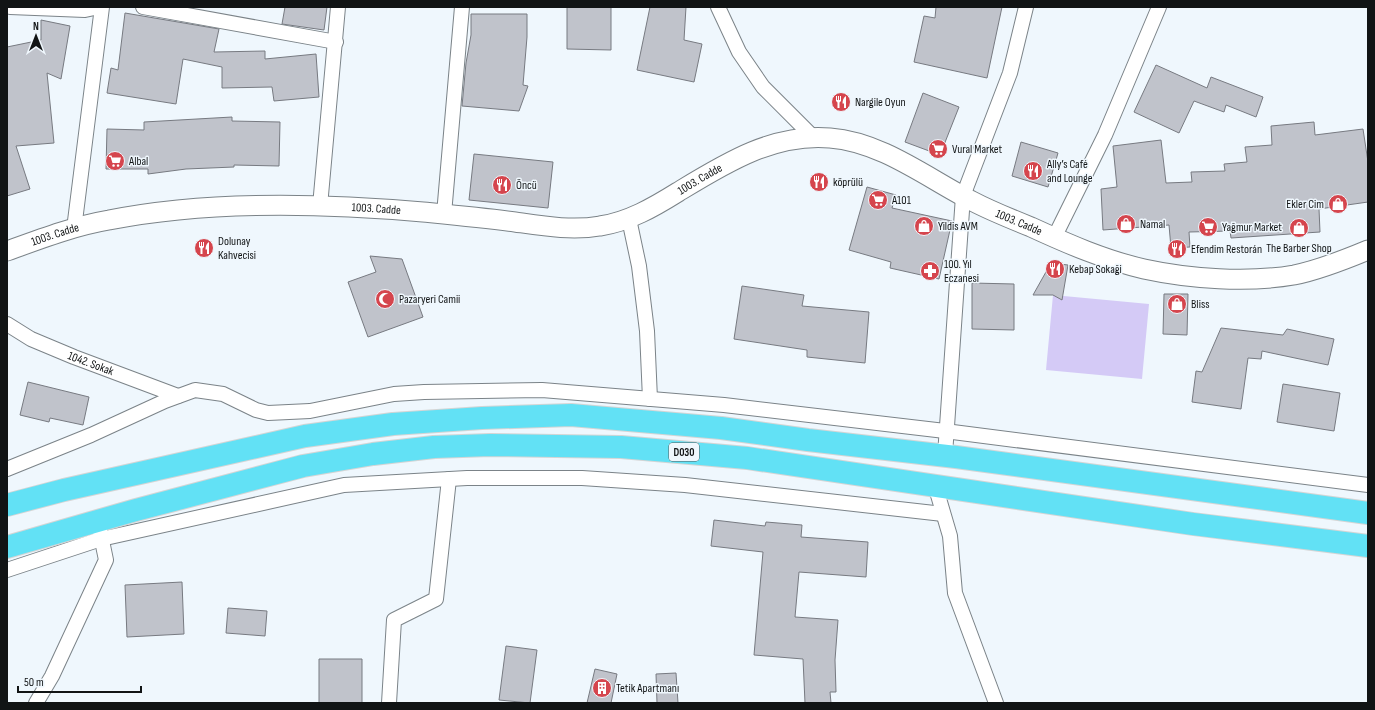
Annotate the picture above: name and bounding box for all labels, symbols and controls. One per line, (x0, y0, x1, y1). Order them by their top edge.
north arrow (16, 16, 56, 56)
text: N (33, 20, 39, 33)
restaurant icon: Nargile Oyun (830, 91, 852, 113)
place label: Nargile Oyun (855, 95, 906, 110)
supermarket icon: Vural Market (927, 138, 949, 160)
place label: Vural Market (952, 142, 1003, 157)
supermarket icon: Albal (104, 150, 126, 172)
place label: Albal (128, 154, 148, 169)
place label: Ally’s Café and Lounge (1046, 157, 1093, 186)
street label: 1003. Cadde (675, 160, 725, 198)
restaurant icon: Ally’s Café and Lounge (1022, 160, 1044, 182)
restaurant icon: köprülü (808, 171, 830, 193)
restaurant icon: Öncü (491, 174, 513, 196)
place label: köprülü (833, 175, 863, 190)
place label: Öncü (516, 178, 537, 193)
supermarket icon: A101 (867, 189, 889, 211)
place label: A101 (891, 193, 912, 208)
shop icon: Ekler Cim (1327, 193, 1349, 215)
place label: Ekler Cim (1286, 197, 1324, 212)
street label: 1003. Cadde (351, 199, 402, 218)
street label: 1003. Cadde (993, 206, 1045, 239)
shop icon: Namal (1115, 213, 1137, 235)
shop icon: Yildis AVM (913, 215, 935, 237)
supermarket icon: Yağmur Market (1197, 216, 1219, 238)
place label: Namal (1140, 217, 1165, 232)
shop icon: The Barber Shop (1288, 217, 1310, 239)
place label: Yildis AVM (938, 219, 978, 234)
street label: 1003. Cadde (29, 220, 81, 249)
place label: Yağmur Market (1222, 220, 1282, 235)
place label: Dolunay Kahvecisi (218, 234, 256, 263)
restaurant icon: Dolunay Kahvecisi (193, 237, 215, 259)
restaurant icon: Efendim Restorán (1166, 238, 1188, 260)
place label: The Barber Shop (1266, 241, 1332, 256)
place label: Efendim Restorán (1191, 242, 1262, 257)
place label: 100. Yıl Eczanesi (944, 257, 979, 286)
restaurant icon: Kebap Sokaği (1044, 258, 1066, 280)
pharmacy icon: 100. Yıl Eczanesi (919, 260, 941, 282)
place label: Kebap Sokaği (1069, 262, 1122, 277)
mosque icon: Pazaryeri Camii (374, 288, 396, 310)
place label: Pazaryeri Camii (399, 292, 460, 307)
shop icon: Bliss (1166, 293, 1188, 315)
place label: Bliss (1191, 297, 1210, 312)
street label: 1042. Sokak (66, 348, 116, 379)
road number: D030 (669, 443, 699, 461)
scale bar (18, 668, 141, 694)
text: 50 m (24, 675, 44, 690)
building icon: Tetik Apartmanı (591, 677, 613, 699)
place label: Tetik Apartmanı (616, 681, 679, 696)

